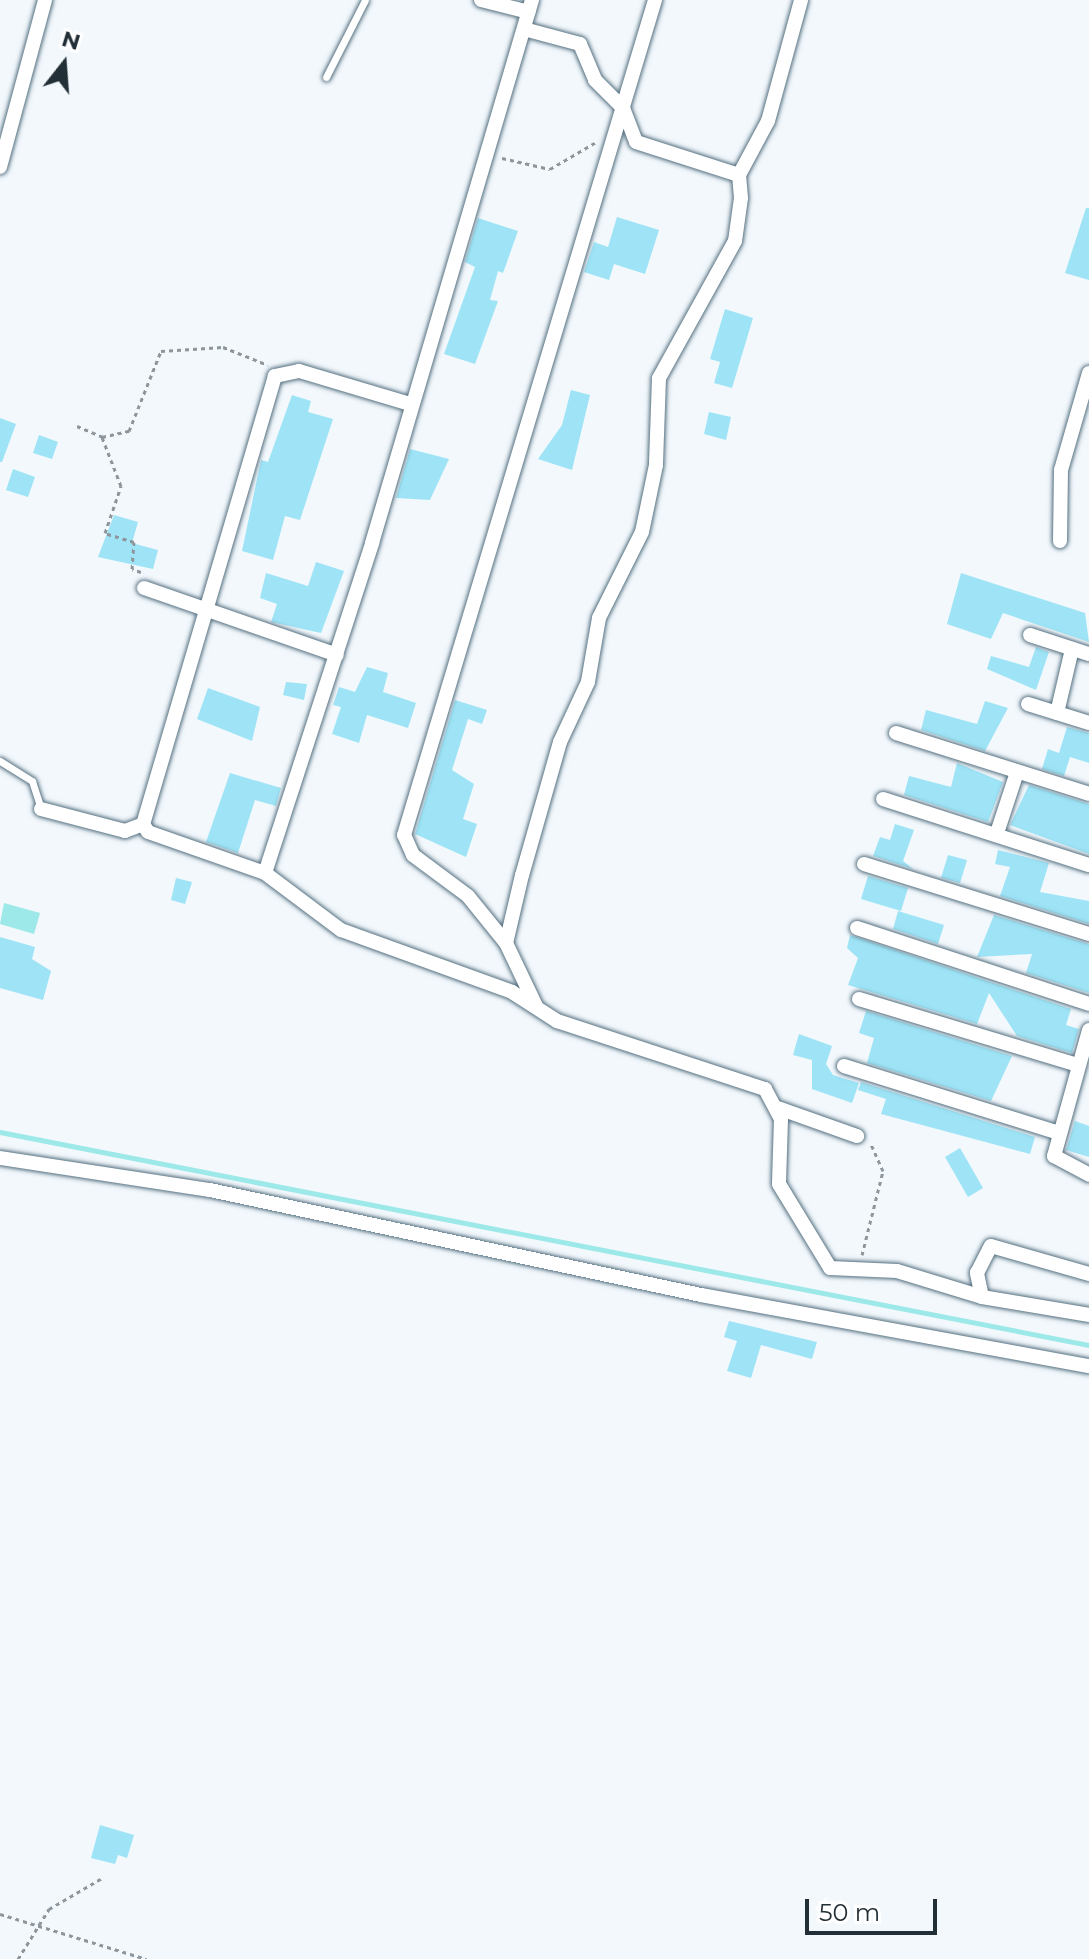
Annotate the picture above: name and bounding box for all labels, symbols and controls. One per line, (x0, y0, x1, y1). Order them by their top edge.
north arrow (24, 24, 104, 104)
text: N (59, 25, 84, 56)
scale bar (809, 1883, 941, 1933)
text: 50 m (819, 1898, 880, 1927)

